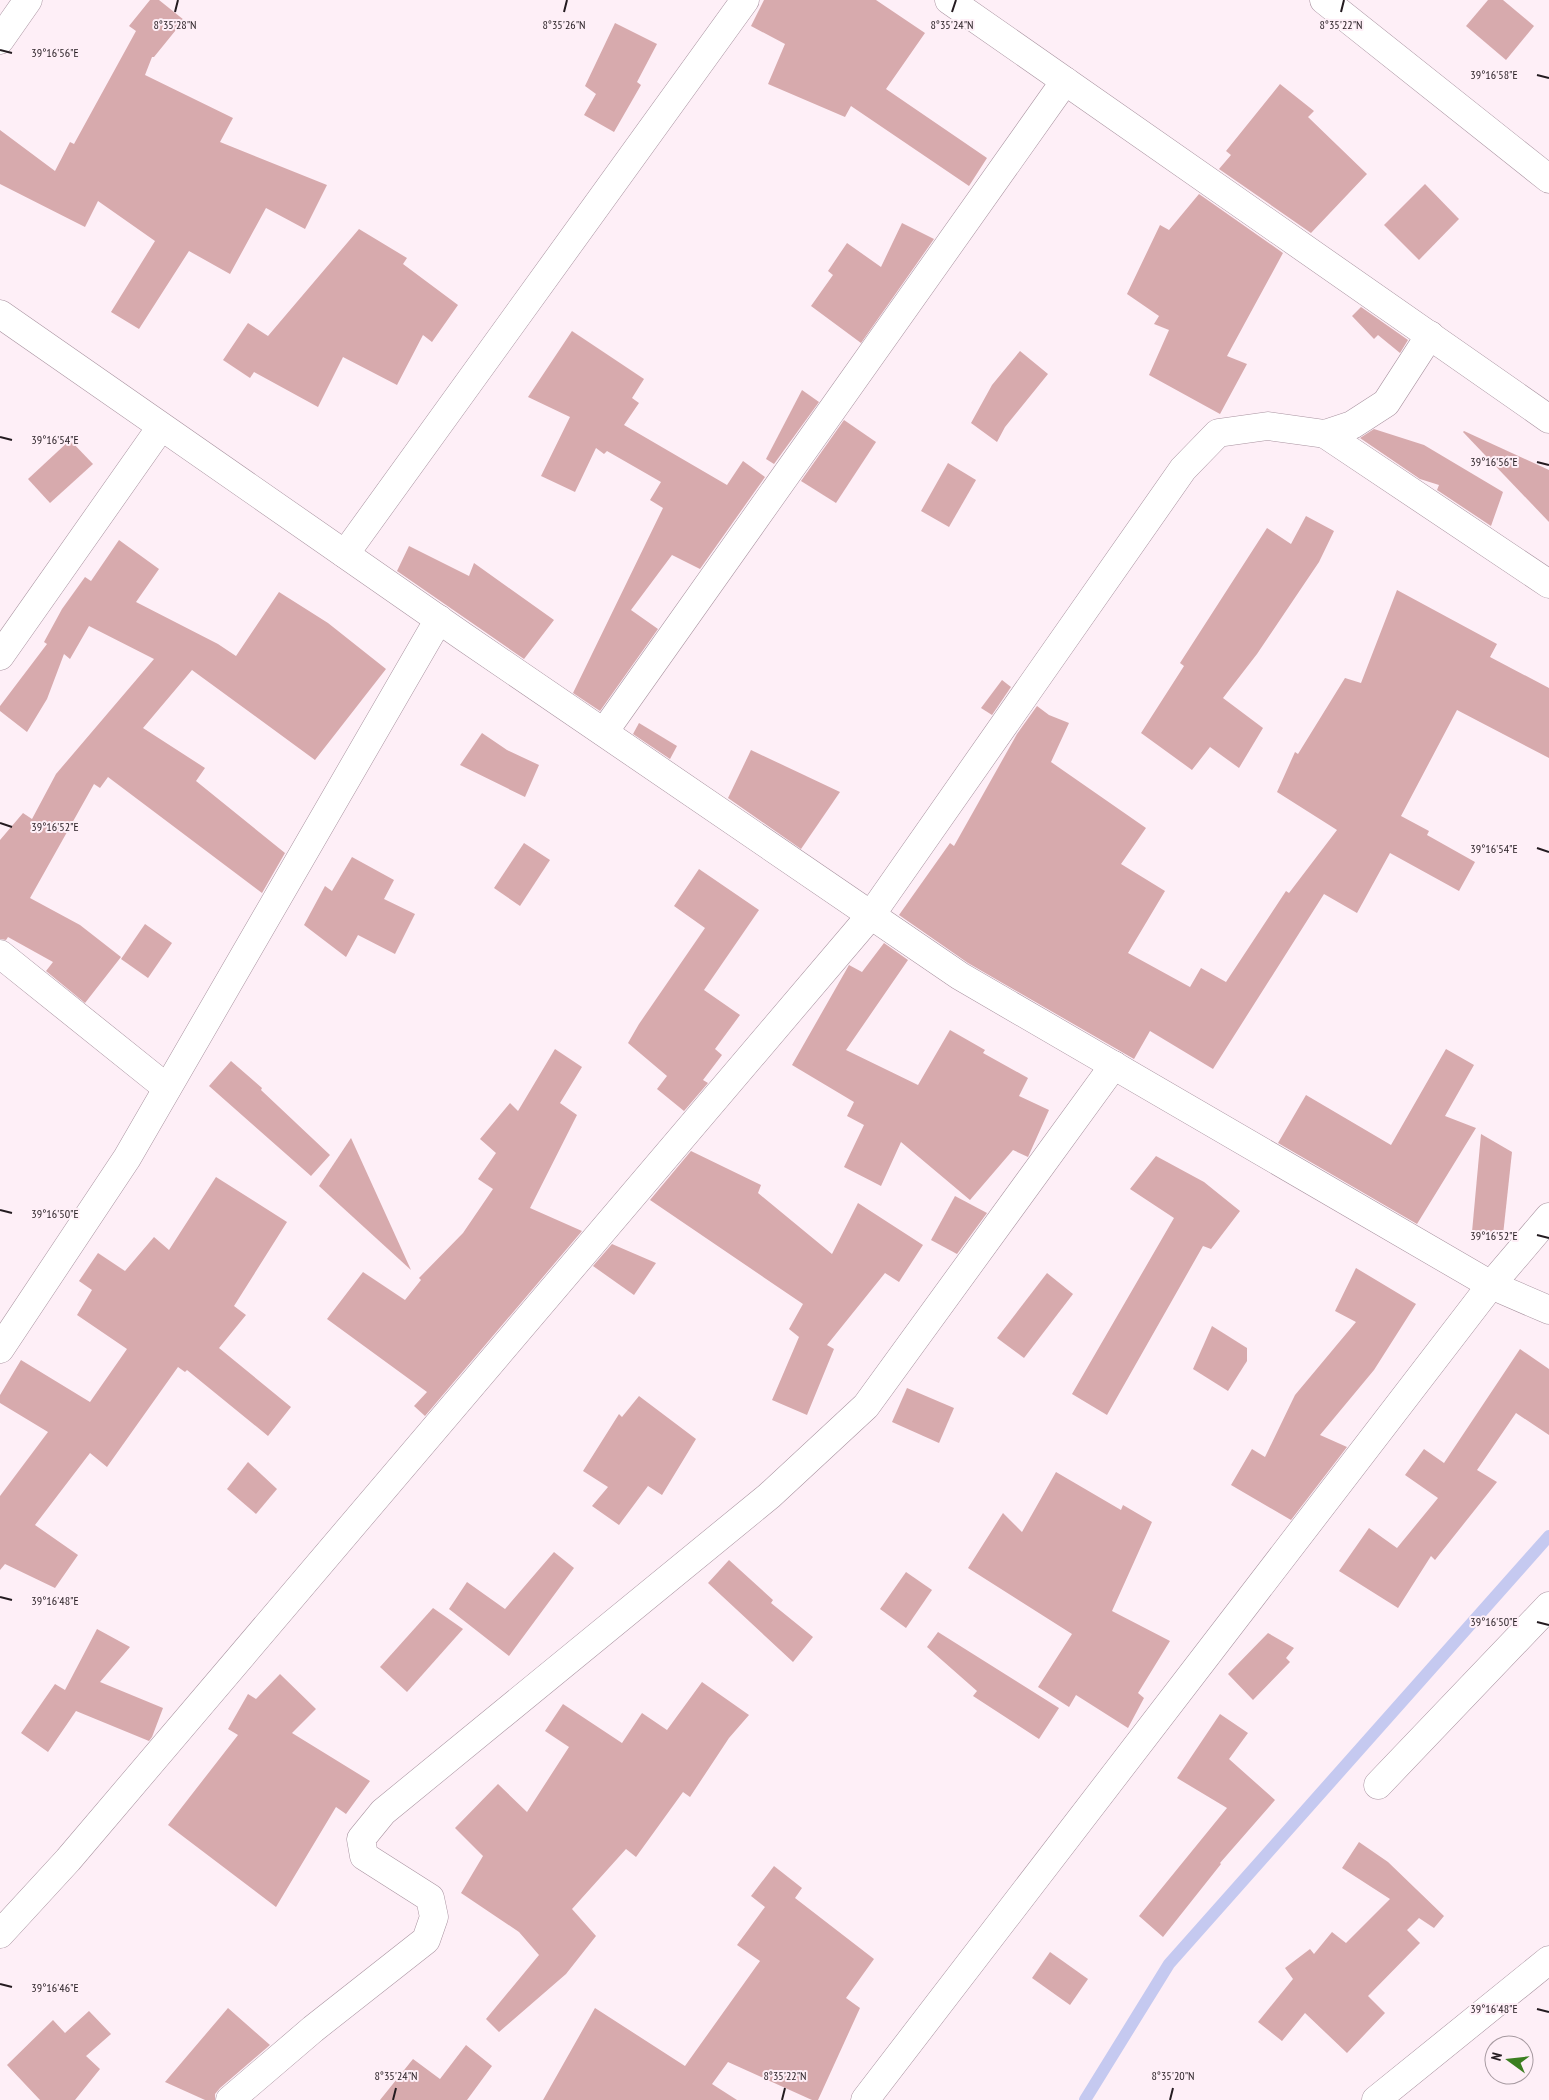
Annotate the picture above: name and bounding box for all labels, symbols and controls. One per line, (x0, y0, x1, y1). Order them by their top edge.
text: 8°35'28"N (153, 17, 197, 32)
text: 8°35'26"N (542, 17, 586, 32)
text: 8°35'24"N (930, 17, 974, 32)
text: 8°35'22"N (1319, 17, 1363, 32)
text: 39°16'56"E (31, 45, 79, 60)
text: 39°16'58"E (1470, 67, 1518, 82)
text: 39°16'54"E (31, 432, 79, 447)
text: 39°16'56"E (1470, 454, 1518, 469)
text: 39°16'52"E (31, 819, 79, 834)
text: 39°16'54"E (1470, 841, 1518, 856)
text: 39°16'50"E (31, 1206, 79, 1221)
text: 39°16'52"E (1470, 1228, 1518, 1243)
text: 39°16'48"E (31, 1593, 79, 1608)
text: 39°16'50"E (1470, 1614, 1518, 1629)
text: 39°16'46"E (31, 1980, 79, 1995)
text: 39°16'48"E (1470, 2001, 1518, 2016)
north arrow (1484, 2035, 1534, 2085)
text: N (1487, 2051, 1506, 2063)
text: 8°35'24"N (374, 2068, 418, 2083)
text: 8°35'22"N (763, 2068, 807, 2083)
text: 8°35'20"N (1151, 2068, 1195, 2083)

